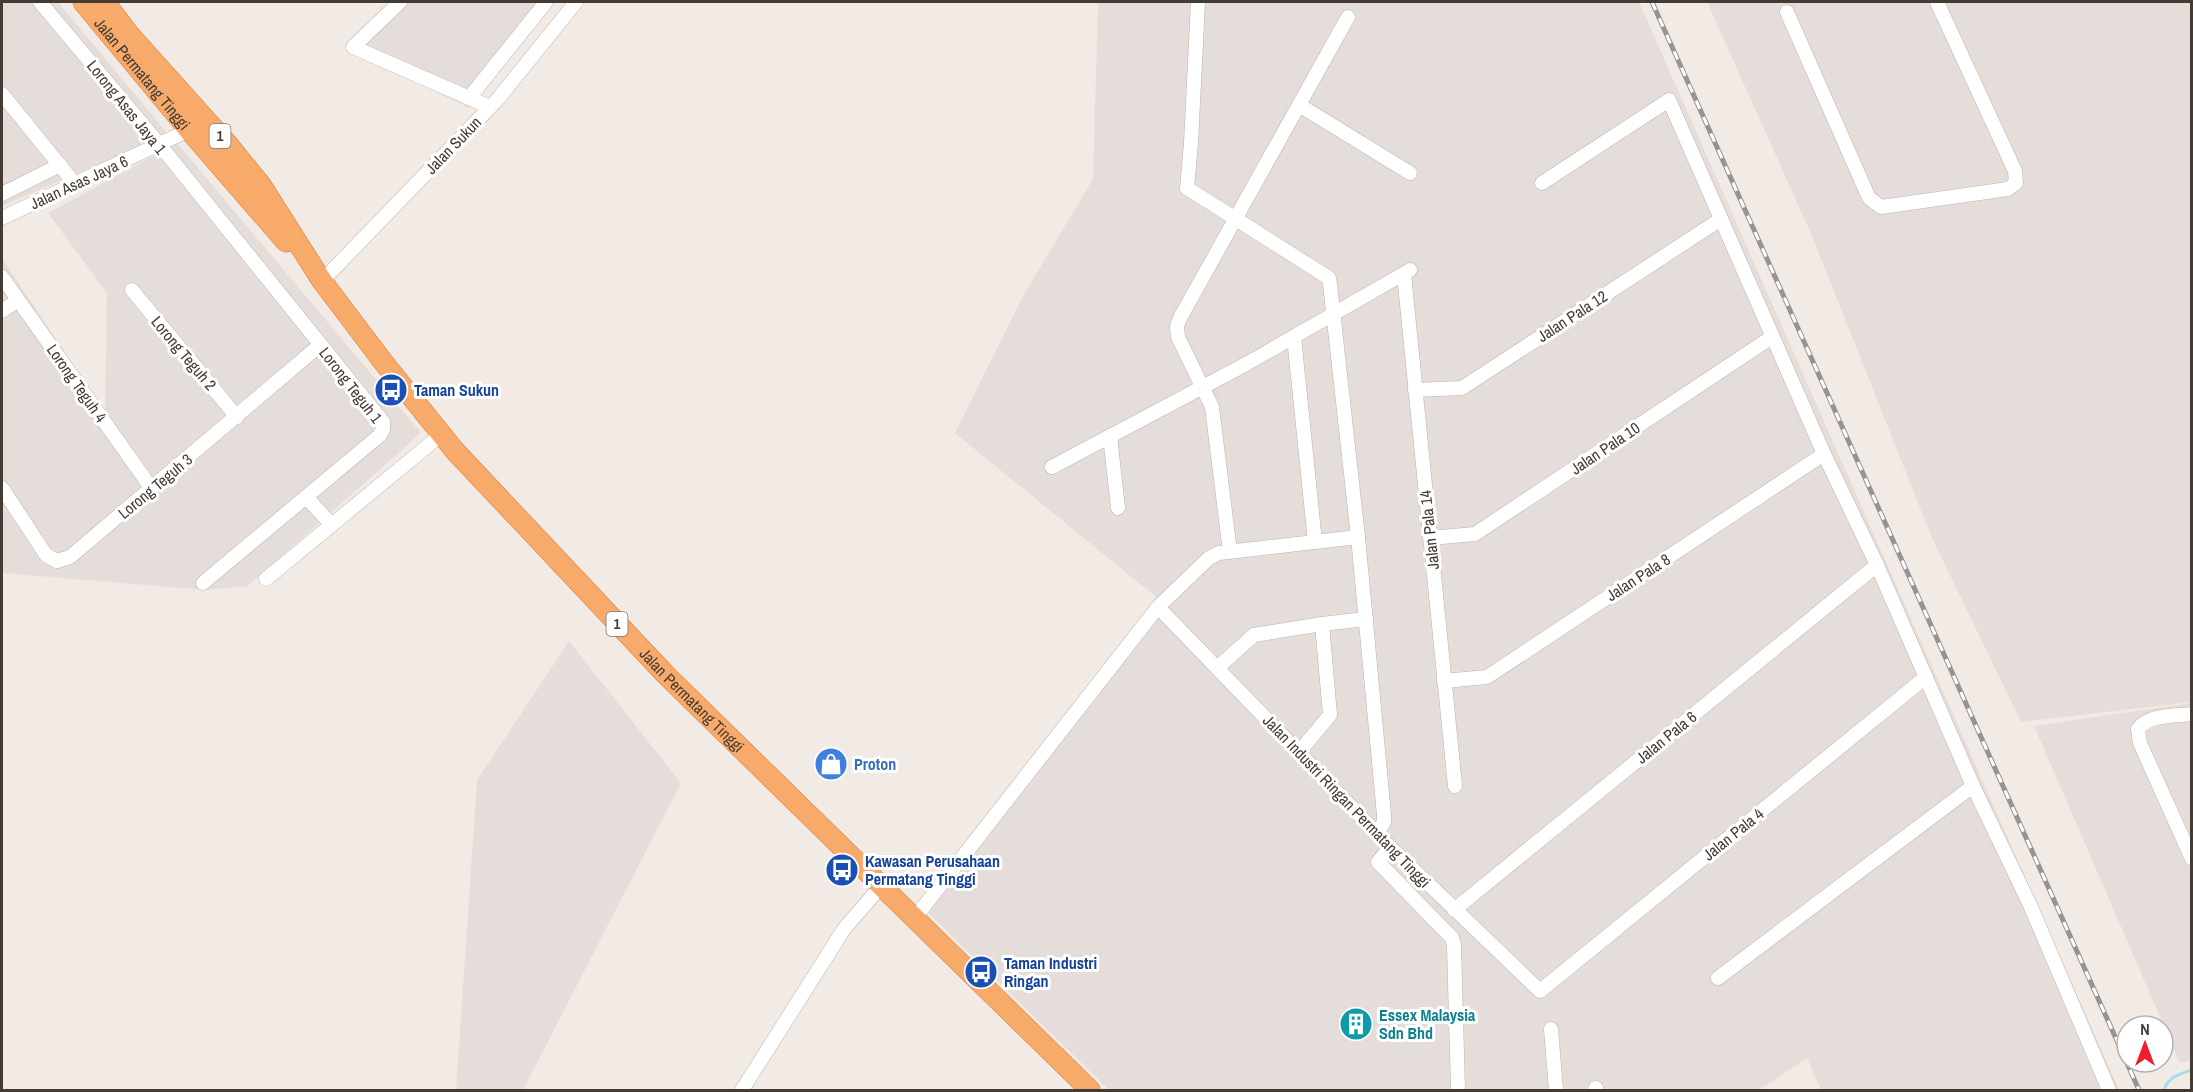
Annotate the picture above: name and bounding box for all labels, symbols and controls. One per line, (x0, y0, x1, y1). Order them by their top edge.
street label: Jalan Permatang Tinggi (89, 13, 195, 134)
street label: Lorong Asas Jaya 1 (82, 55, 172, 159)
street label: Jalan Sukun (420, 111, 486, 179)
road number: 1 (210, 124, 230, 148)
street label: Jalan Asas Jaya 6 (26, 150, 132, 214)
street label: Jalan Pala 12 (1533, 285, 1611, 347)
street label: Lorong Teguh 2 (146, 311, 222, 395)
street label: Lorong Teguh 4 (42, 339, 112, 427)
street label: Lorong Teguh 1 (314, 342, 388, 428)
bus stop icon: Taman Sukun (373, 372, 409, 408)
place label: Taman Sukun (414, 379, 499, 401)
street label: Jalan Pala 10 (1566, 417, 1644, 479)
street label: Lorong Teguh 3 (113, 448, 197, 524)
street label: Jalan Pala 14 (1414, 489, 1444, 571)
street label: Jalan Pala 8 (1602, 548, 1674, 606)
road number: 1 (606, 612, 628, 636)
street label: Jalan Permatang Tinggi (635, 643, 749, 757)
street label: Jalan Pala 6 (1631, 706, 1701, 768)
street label: Jalan Industri Ringan Permatang Tinggi (1258, 710, 1436, 892)
shop icon: Proton (813, 746, 849, 782)
place label: Proton (854, 753, 896, 775)
street label: Jalan Pala 4 (1698, 803, 1768, 865)
place label: Kawasan Perusahaan Permatang Tinggi (865, 850, 1000, 890)
bus stop icon: Kawasan Perusahaan Permatang Tinggi (824, 852, 860, 888)
place label: Taman Industri Ringan (1004, 952, 1097, 992)
bus stop icon: Taman Industri Ringan (963, 954, 999, 990)
place label: Essex Malaysia Sdn Bhd (1379, 1004, 1476, 1044)
building icon: Essex Malaysia Sdn Bhd (1338, 1006, 1374, 1042)
north arrow (2115, 1014, 2175, 1074)
text: N (2140, 1018, 2150, 1040)

